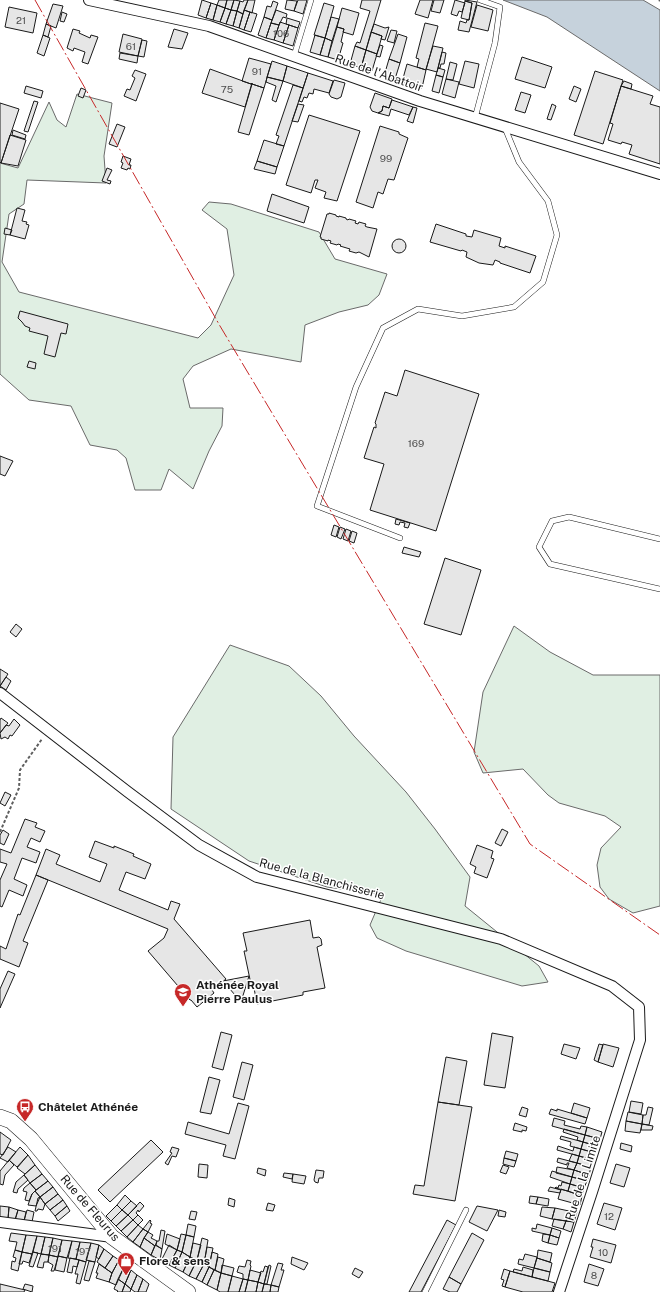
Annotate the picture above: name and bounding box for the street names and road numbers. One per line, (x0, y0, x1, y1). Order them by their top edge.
street label: Rue de l'Abattoir (333, 51, 425, 95)
street label: Rue de la Blanchisserie (258, 856, 386, 903)
street label: Rue de la Limite (563, 1133, 603, 1222)
street label: Rue de Fleurus (57, 1172, 123, 1244)

